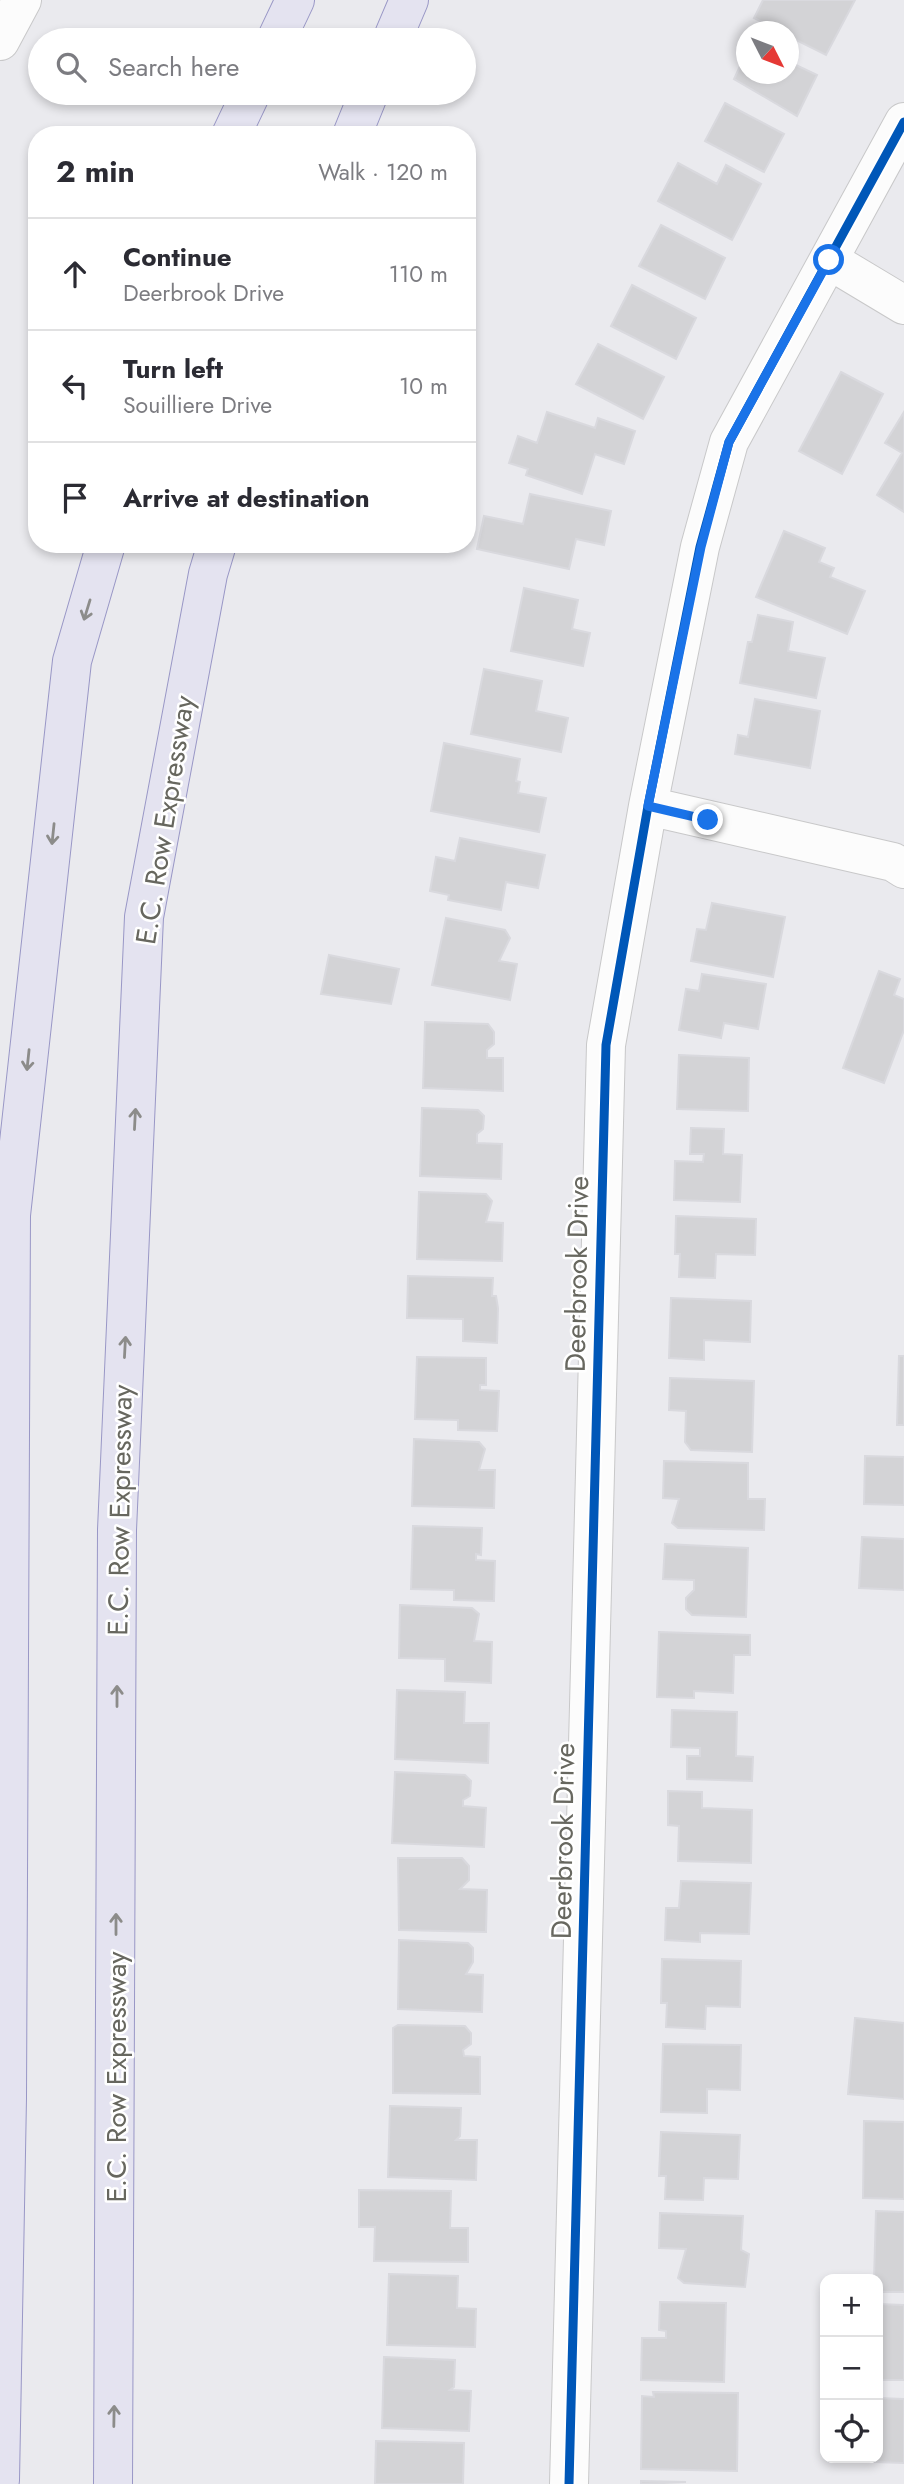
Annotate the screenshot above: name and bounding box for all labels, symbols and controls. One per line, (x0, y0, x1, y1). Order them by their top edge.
north arrow (736, 21, 799, 84)
search box (28, 28, 476, 105)
icon: search (52, 48, 90, 86)
text: Search here (108, 48, 240, 86)
text: 2 min (56, 150, 135, 193)
text: Walk · 120 m (318, 155, 448, 189)
text: Continue (123, 238, 232, 276)
route start (813, 244, 844, 275)
icon: ahead (56, 255, 94, 293)
text: 110 m (389, 257, 448, 291)
text: Deerbrook Drive (123, 276, 284, 310)
text: Turn left (123, 350, 223, 388)
icon: left (56, 367, 94, 405)
text: 10 m (399, 369, 448, 403)
text: Souilliere Drive (123, 388, 272, 422)
icon: arrive (56, 479, 94, 517)
text: Arrive at destination (123, 479, 370, 517)
one-way arrow (79, 598, 92, 620)
street label: E.C. Row Expressway (125, 692, 205, 947)
route end (692, 804, 723, 835)
one-way arrow (46, 822, 59, 845)
one-way arrow (22, 1048, 35, 1071)
one-way arrow (129, 1109, 142, 1131)
street label: Deerbrook Drive (555, 1176, 599, 1372)
one-way arrow (119, 1336, 132, 1358)
street label: E.C. Row Expressway (97, 1383, 143, 1636)
one-way arrow (110, 1685, 124, 1708)
street label: Deerbrook Drive (541, 1743, 585, 1939)
one-way arrow (109, 1913, 123, 1936)
street label: E.C. Row Expressway (96, 1951, 137, 2203)
map controls (820, 2274, 883, 2463)
button: + (820, 2274, 883, 2337)
button: − (820, 2337, 883, 2400)
button: locate (820, 2400, 883, 2463)
one-way arrow (107, 2405, 120, 2428)

